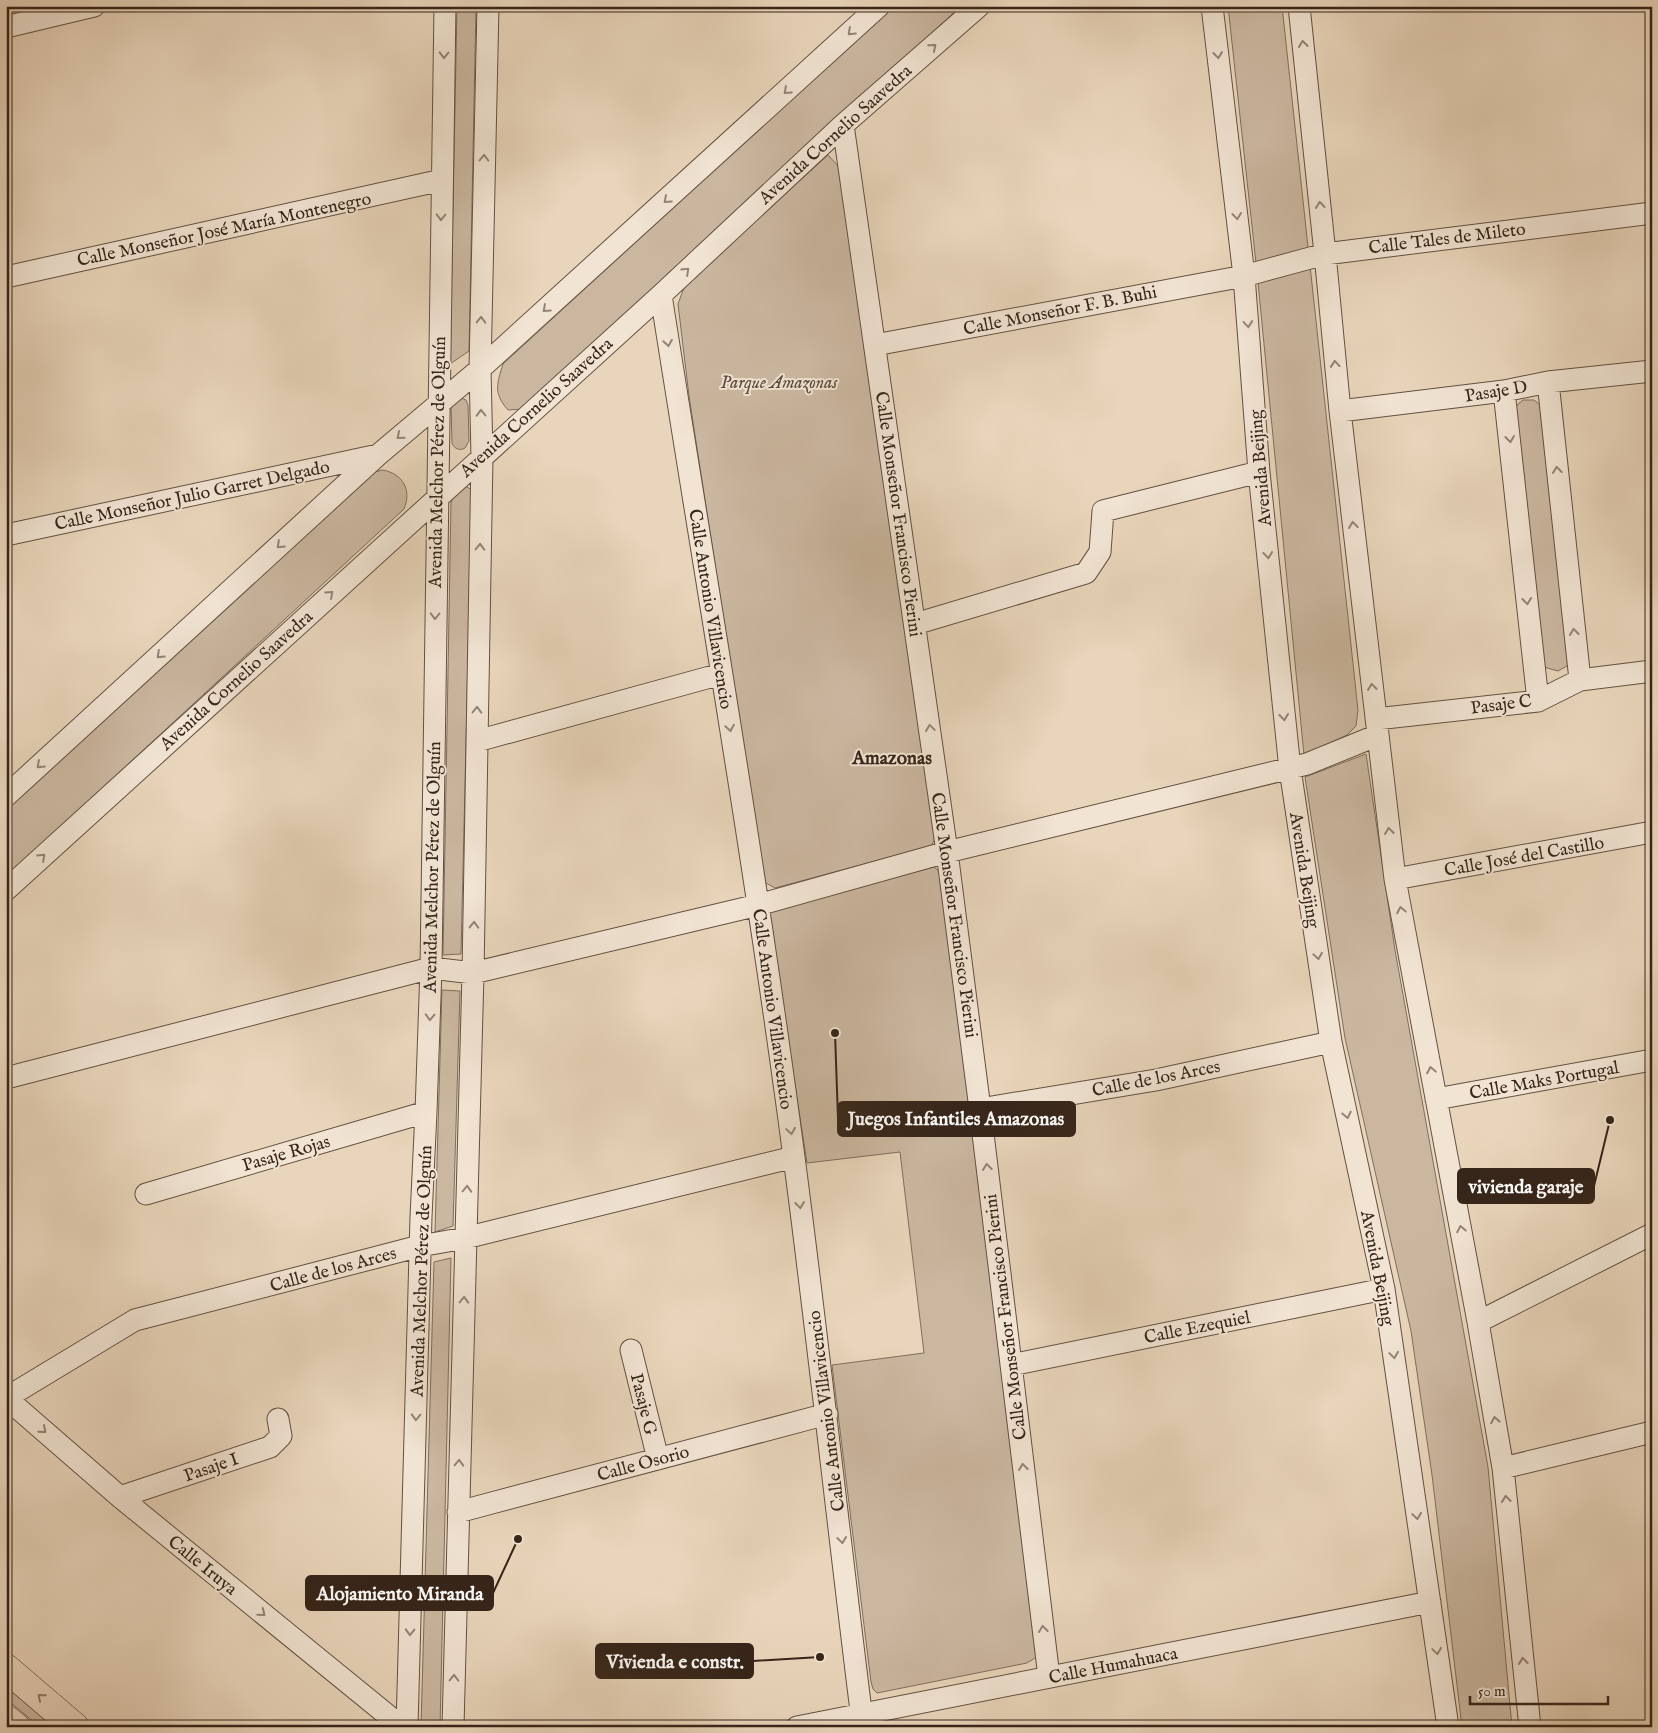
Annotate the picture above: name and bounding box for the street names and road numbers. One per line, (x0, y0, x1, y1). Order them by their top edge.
street label: Avenida Cornelio Saavedra (754, 60, 918, 211)
street label: Calle Monseñor José María Montenegro (75, 188, 374, 273)
street label: Calle Tales de Mileto (1367, 218, 1527, 261)
street label: Calle Monseñor F. B. Buhi (962, 281, 1159, 342)
street label: Avenida Cornelio Saavedra (455, 333, 619, 484)
street label: Avenida Melchor Pérez de Olguín (425, 336, 452, 589)
street label: Pasaje D (1463, 376, 1529, 409)
street label: Calle Monseñor Francisco Pierini (869, 390, 926, 639)
street label: Avenida Beijing (1245, 408, 1278, 528)
street label: Calle Monseñor Julio Garret Delgado (53, 456, 332, 537)
street label: Calle Antonio Villavicencio (682, 507, 737, 711)
street label: Avenida Cornelio Saavedra (155, 606, 319, 757)
street label: Pasaje C (1469, 690, 1533, 721)
street label: Avenida Melchor Pérez de Olguín (420, 741, 447, 994)
street label: Calle Monseñor Francisco Pierini (925, 791, 982, 1040)
street label: Avenida Beijing (1283, 810, 1324, 930)
street label: Calle José del Castillo (1443, 832, 1606, 883)
street label: Calle Antonio Villavicencio (746, 907, 797, 1111)
street label: Calle de los Arces (1090, 1056, 1222, 1103)
street label: Calle Maks Portugal (1468, 1057, 1621, 1106)
street label: Pasaje Rojas (240, 1131, 333, 1178)
street label: Avenida Melchor Pérez de Olguín (407, 1145, 438, 1398)
street label: Calle Monseñor Francisco Pierini (980, 1192, 1033, 1441)
street label: Avenida Beijing (1354, 1208, 1399, 1328)
street label: Calle de los Arces (267, 1242, 399, 1298)
street label: Calle Ezequiel (1142, 1307, 1252, 1350)
street label: Calle Antonio Villavicencio (804, 1309, 851, 1513)
street label: Pasaje G (624, 1371, 661, 1438)
street label: Calle Osorio (595, 1441, 692, 1488)
street label: Pasaje I (181, 1448, 242, 1488)
street label: Calle Iruya (163, 1531, 242, 1601)
street label: Calle Humahuaca (1047, 1643, 1180, 1690)

